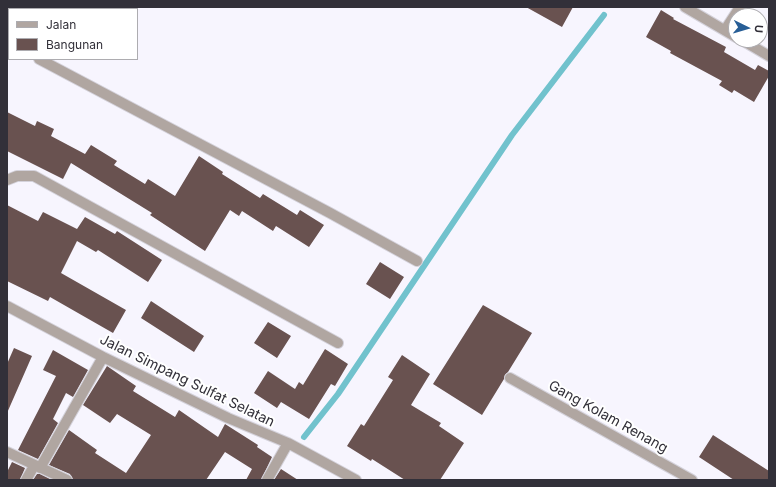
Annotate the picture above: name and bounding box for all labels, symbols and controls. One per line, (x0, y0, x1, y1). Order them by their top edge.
legend (8, 8, 138, 60)
north arrow (728, 8, 768, 48)
text: Jalan (46, 17, 76, 32)
text: U (752, 24, 766, 34)
text: Bangunan (46, 37, 103, 52)
street label: Jalan Simpang Sulfat Selatan (97, 331, 277, 431)
street label: Gang Kolam Renang (545, 377, 671, 457)

